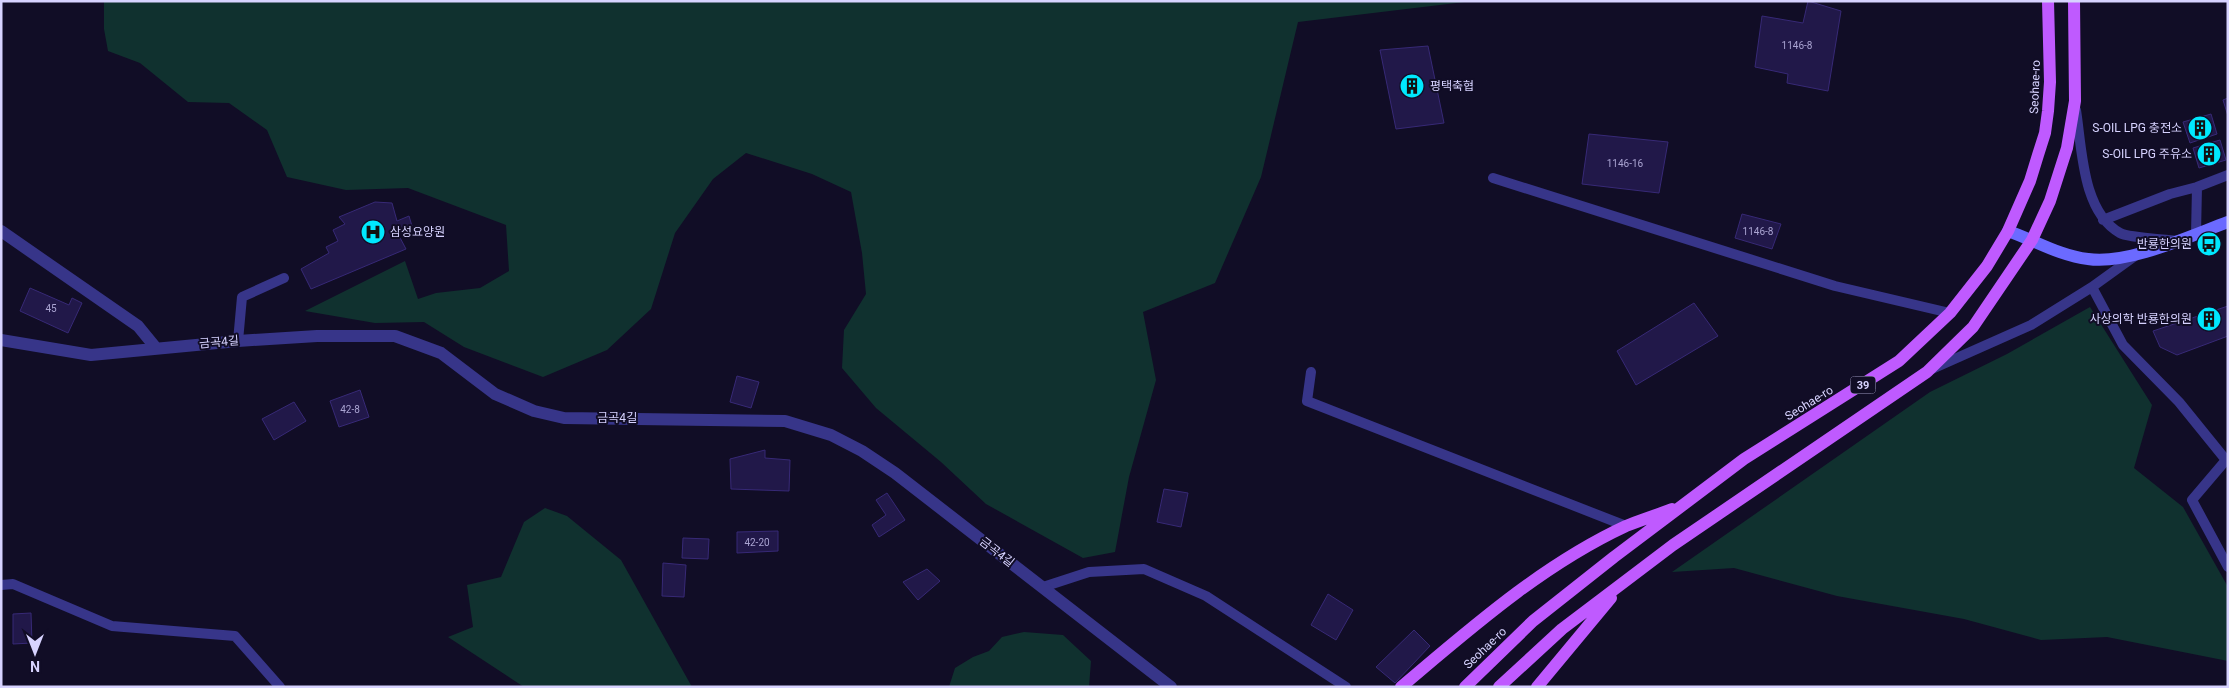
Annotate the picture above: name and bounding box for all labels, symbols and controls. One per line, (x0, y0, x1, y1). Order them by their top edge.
house number: 1146-8 (1782, 40, 1813, 51)
street label: Seohae-ro (2027, 60, 2043, 114)
building icon: 평택축협 (1399, 73, 1425, 99)
place label: 평택축협 (1430, 79, 1474, 93)
building icon: S-OIL LPG 충전소 (2187, 115, 2213, 141)
place label: S-OIL LPG 충전소 (2092, 121, 2182, 135)
building icon: S-OIL LPG 주유소 (2196, 141, 2222, 167)
place label: S-OIL LPG 주유소 (2102, 147, 2192, 161)
house number: 1146-16 (1607, 158, 1644, 169)
hospital icon: 삼성요양원 (360, 219, 386, 245)
place label: 삼성요양원 (390, 225, 445, 239)
house number: 1146-8 (1743, 226, 1774, 237)
bus stop icon: 반룡한의원 (2196, 231, 2222, 257)
place label: 반룡한의원 (2137, 237, 2192, 251)
house number: 45 (45, 303, 57, 314)
building icon: 사상의학 반룡한의원 (2196, 306, 2222, 332)
place label: 사상의학 반룡한의원 (2090, 312, 2192, 326)
street label: 금곡4길 (199, 333, 239, 351)
road number: 39 (1850, 376, 1876, 394)
street label: Seohae-ro (1782, 383, 1836, 423)
house number: 42-8 (340, 404, 360, 415)
street label: 금곡4길 (597, 411, 637, 425)
street label: 금곡4길 (977, 534, 1017, 570)
house number: 42-20 (744, 537, 770, 548)
street label: Seohae-ro (1461, 624, 1509, 672)
north arrow (10, 628, 60, 678)
text: N (30, 658, 40, 674)

